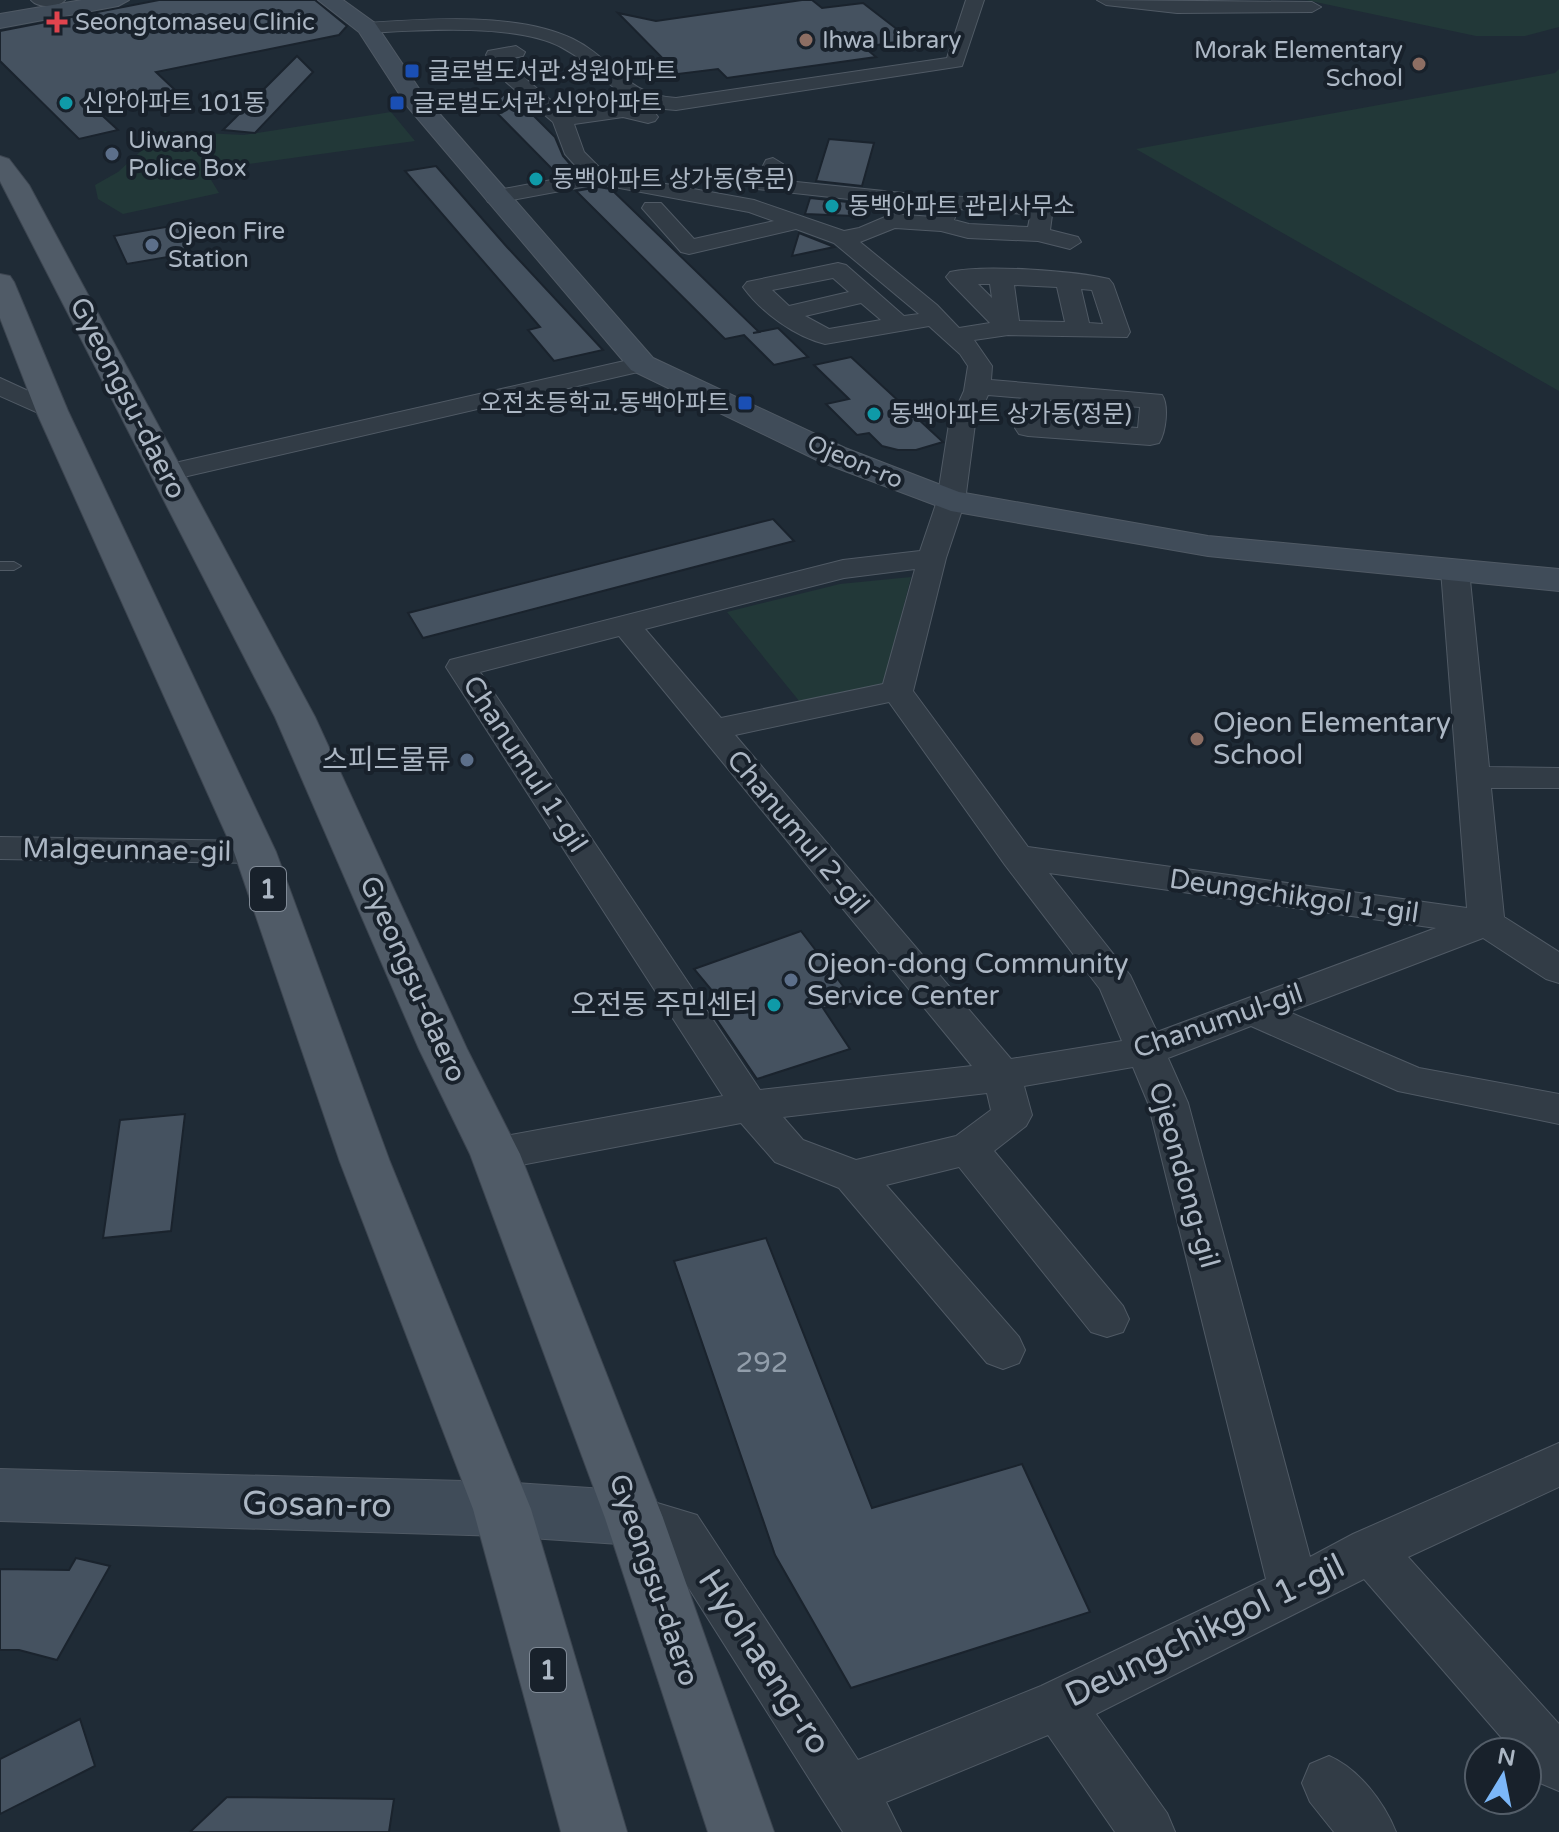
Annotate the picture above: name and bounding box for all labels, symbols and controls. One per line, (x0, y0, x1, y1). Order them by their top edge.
place label: Seongtomaseu Clinic (75, 8, 315, 37)
marker: Seongtomaseu Clinic (46, 11, 68, 33)
place label: Ihwa Library (822, 26, 961, 55)
marker: Ihwa Library (797, 31, 815, 49)
place label: Morak Elementary School (1194, 36, 1403, 93)
marker: Morak Elementary School (1410, 55, 1428, 73)
place label: 글로벌도서관.성원아파트 (428, 57, 677, 86)
marker: 글로벌도서관.성원아파트 (403, 62, 421, 80)
place label: 신안아파트 101동 (82, 89, 266, 118)
place label: 글로벌도서관.신안아파트 (413, 89, 662, 118)
marker: 신안아파트 101동 (57, 94, 75, 112)
marker: 글로벌도서관.신안아파트 (388, 94, 406, 112)
place label: Uiwang Police Box (128, 126, 247, 183)
marker: Uiwang Police Box (103, 145, 121, 163)
place label: 동백아파트 상가동(후문) (552, 165, 794, 194)
marker: 동백아파트 상가동(후문) (527, 170, 545, 188)
place label: 동백아파트 관리사무소 (848, 192, 1075, 221)
marker: 동백아파트 관리사무소 (823, 197, 841, 215)
place label: Ojeon Fire Station (168, 217, 285, 274)
marker: Ojeon Fire Station (143, 236, 161, 254)
street label: Gyeongsu-daero (62, 291, 194, 505)
place label: 오전초등학교.동백아파트 (480, 389, 729, 418)
marker: 오전초등학교.동백아파트 (736, 394, 754, 412)
place label: 동백아파트 상가동(정문) (890, 400, 1132, 429)
marker: 동백아파트 상가동(정문) (865, 405, 883, 423)
street label: Ojeon-ro (803, 429, 907, 495)
street label: Chanumul 1-gil (455, 669, 595, 859)
place label: Ojeon Elementary School (1213, 706, 1451, 772)
marker: Ojeon Elementary School (1188, 730, 1206, 748)
place label: 스피드물류 (322, 743, 451, 777)
street label: Chanumul 2-gil (719, 743, 877, 921)
marker: 스피드물류 (458, 751, 476, 769)
street label: Malgeunnae-gil (22, 831, 232, 869)
street label: Deungchikgol 1-gil (1167, 862, 1421, 930)
road number: 1 (250, 867, 286, 911)
street label: Gyeongsu-daero (352, 871, 474, 1087)
place label: Ojeon-dong Community Service Center (807, 947, 1129, 1013)
marker: Ojeon-dong Community Service Center (782, 971, 800, 989)
street label: Chanumul-gil (1129, 976, 1307, 1066)
place label: 오전동 주민센터 (570, 988, 758, 1022)
marker: 오전동 주민센터 (765, 996, 783, 1014)
street label: Ojeondong-gil (1141, 1078, 1227, 1272)
house number: 292 (736, 1346, 788, 1380)
street label: Gyeongsu-daero (602, 1469, 706, 1691)
street label: Gosan-ro (242, 1483, 392, 1527)
street label: Deungchikgol 1-gil (1059, 1546, 1351, 1716)
street label: Hyohaeng-ro (689, 1562, 839, 1762)
road number: 1 (530, 1648, 566, 1692)
north arrow (1463, 1736, 1543, 1816)
text: N (1495, 1743, 1517, 1772)

